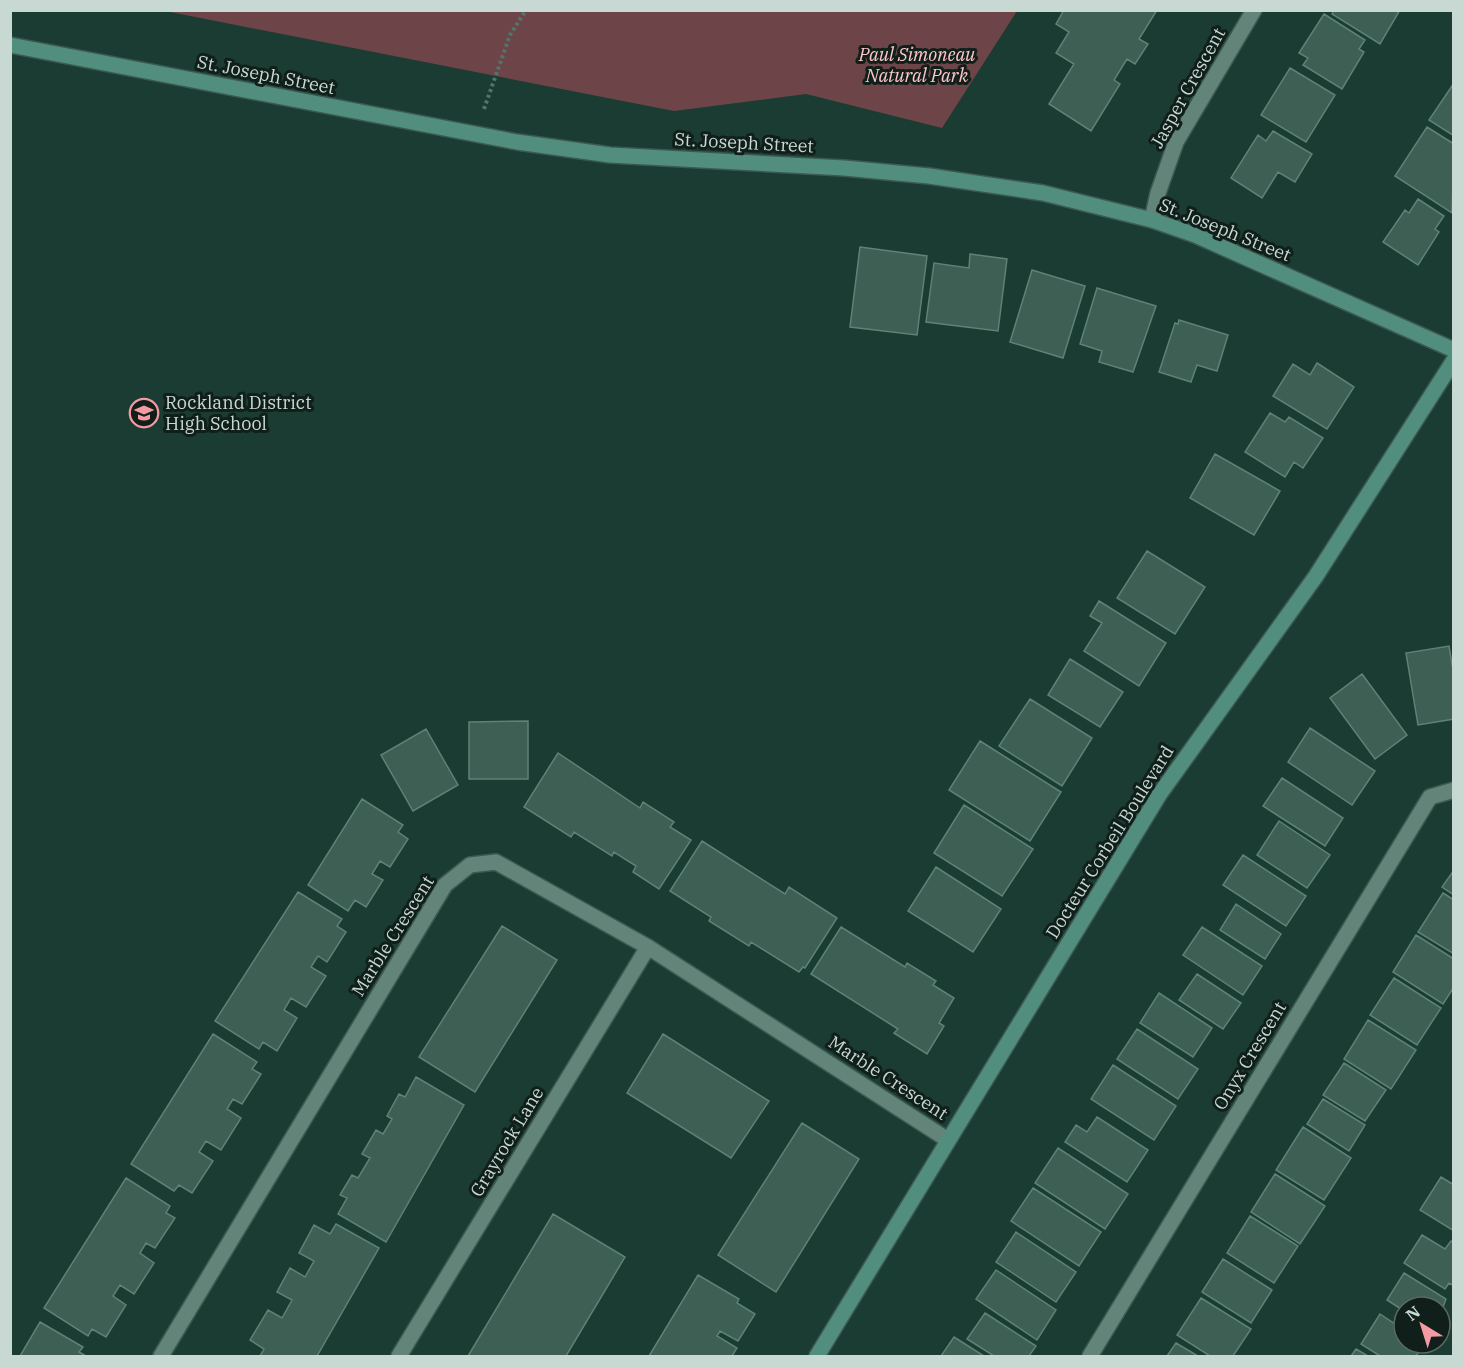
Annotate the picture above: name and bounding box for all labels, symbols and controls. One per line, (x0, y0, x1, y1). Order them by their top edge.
street label: Jasper Crescent (1145, 23, 1230, 152)
park label: Paul Simoneau Natural Park (858, 43, 976, 87)
street label: St. Joseph Street (195, 50, 337, 99)
street label: St. Joseph Street (674, 127, 814, 158)
street label: St. Joseph Street (1156, 193, 1294, 266)
place label: Rockland District High School (165, 391, 311, 435)
school or university icon: Rockland District High School (128, 397, 160, 429)
street label: Docteur Corbeil Boulevard (1041, 741, 1179, 943)
street label: Marble Crescent (346, 871, 439, 1000)
street label: Onyx Crescent (1208, 997, 1291, 1114)
street label: Marble Crescent (824, 1030, 952, 1125)
street label: Grayrock Lane (465, 1083, 548, 1201)
north arrow (1392, 1295, 1452, 1355)
text: N (1402, 1301, 1424, 1325)

